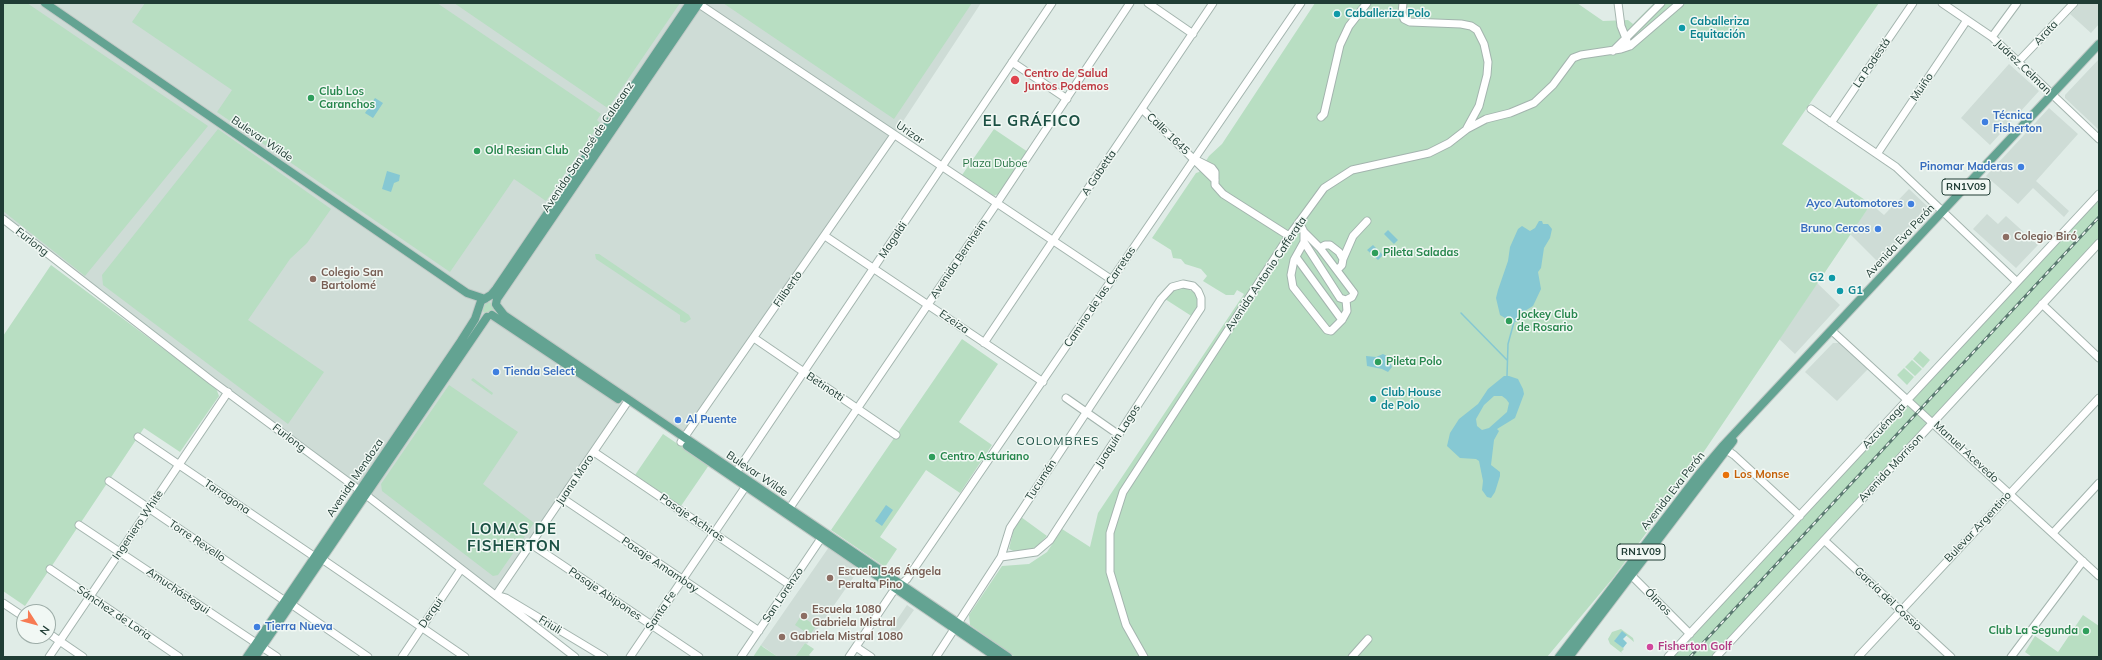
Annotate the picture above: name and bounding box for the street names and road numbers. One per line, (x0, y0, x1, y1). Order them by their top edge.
street label: Arata (2031, 18, 2061, 48)
street label: La Podestá (1851, 36, 1893, 90)
street label: Juárez Celman (1992, 37, 2054, 97)
street label: Muiño (1908, 70, 1936, 104)
street label: Avenida San José de Calasanz (539, 79, 637, 215)
street label: Calle 1645 (1144, 110, 1192, 158)
street label: Bulevar Wilde (229, 114, 295, 164)
street label: Urizar (894, 119, 926, 147)
street label: A Gabetta (1079, 148, 1119, 198)
road number: RN1V09 (1942, 179, 1990, 195)
street label: Avenida Eva Perón (1863, 201, 1937, 281)
street label: Avenida Antonio Cafferata (1223, 214, 1309, 334)
street label: Avenida Bernheim (927, 217, 991, 301)
street label: Magaldi (876, 219, 910, 261)
street label: Furlong (13, 225, 51, 259)
street label: Camino de las Carretas (1061, 244, 1139, 350)
street label: Filiberto (771, 268, 805, 310)
street label: Ezeiza (937, 307, 971, 337)
street label: Betinotti (804, 370, 846, 404)
street label: Azcuénaga (1859, 400, 1909, 452)
street label: Juaquín Lagos (1093, 402, 1143, 470)
street label: Manuel Acevedo (1931, 418, 2001, 486)
street label: Furlong (270, 421, 308, 455)
street label: Avenida Morrison (1856, 431, 1926, 505)
street label: Avenida Mendoza (324, 436, 386, 520)
street label: Bulevar Wilde (724, 449, 790, 499)
street label: Avenida Eva Perón (1638, 449, 1708, 533)
street label: Juana Moro (553, 452, 597, 508)
street label: Tucumán (1023, 457, 1059, 503)
street label: Tarragona (201, 477, 253, 517)
street label: Ingeniero White (110, 488, 166, 562)
street label: Bulevar Argentino (1942, 489, 2014, 565)
street label: Pasaje Achiras (657, 491, 727, 545)
street label: Torre Revello (166, 517, 228, 565)
street label: Pasaje Amambay (619, 534, 701, 596)
road number: RN1V09 (1617, 544, 1665, 560)
street label: García del Cossio (1852, 564, 1924, 634)
street label: Amuchástegui (144, 565, 212, 617)
street label: Pasaje Abipones (566, 565, 644, 623)
street label: San Lorenzo (760, 565, 806, 625)
street label: Sánchez de Loria (74, 583, 154, 643)
street label: Ólmos (1642, 586, 1674, 618)
street label: Santa Fe (643, 589, 679, 633)
street label: Derqui (416, 595, 446, 631)
street label: Friuli (536, 613, 564, 637)

